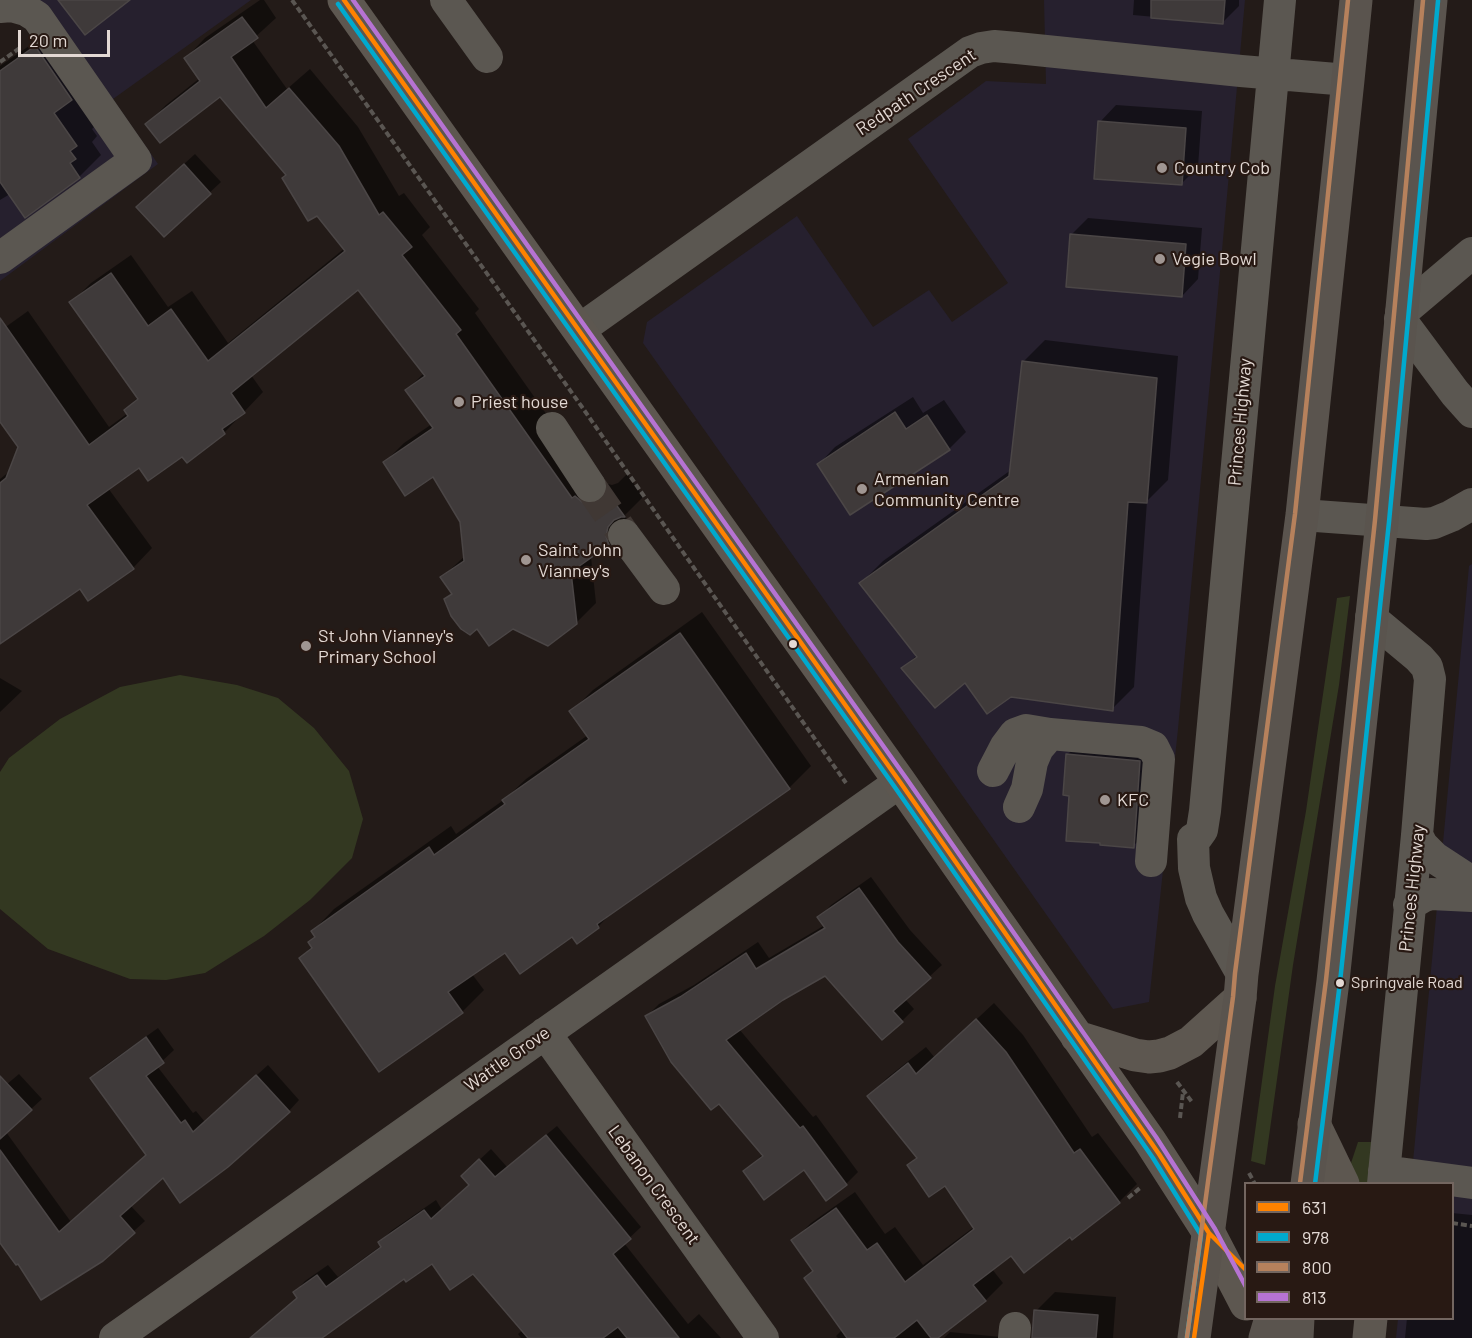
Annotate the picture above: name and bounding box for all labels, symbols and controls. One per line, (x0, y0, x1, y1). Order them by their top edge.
scale bar (21, 18, 112, 56)
text: 20 m (29, 29, 67, 51)
street label: Redpath Crescent (852, 44, 980, 140)
place label: Country Cob (1174, 157, 1270, 179)
marker: Country Cob (1155, 161, 1169, 175)
place label: Vegie Bowl (1172, 248, 1257, 270)
marker: Vegie Bowl (1153, 252, 1167, 266)
street label: Princes Highway (1224, 357, 1256, 487)
place label: Priest house (471, 391, 568, 413)
marker: Priest house (452, 395, 466, 409)
place label: Armenian Community Centre (874, 468, 1020, 510)
marker: Armenian Community Centre (855, 482, 869, 496)
place label: Saint John Vianney's (538, 539, 622, 582)
marker: Saint John Vianney's (519, 553, 533, 567)
place label: St John Vianney's Primary School (318, 625, 454, 668)
unlabelled marker (787, 638, 799, 650)
marker: St John Vianney's Primary School (299, 639, 313, 653)
place label: KFC (1117, 789, 1149, 811)
marker: KFC (1098, 793, 1112, 807)
street label: Princes Highway (1395, 823, 1429, 953)
place label: Springvale Road (1351, 973, 1463, 993)
marker: Springvale Road (1334, 977, 1346, 989)
street label: Wattle Grove (460, 1022, 554, 1096)
street label: Lebanon Crescent (603, 1121, 705, 1249)
legend (1244, 1182, 1454, 1320)
text: 631 (1302, 1196, 1327, 1218)
text: 978 (1302, 1226, 1329, 1248)
text: 800 (1302, 1256, 1332, 1278)
text: 813 (1302, 1286, 1326, 1308)

